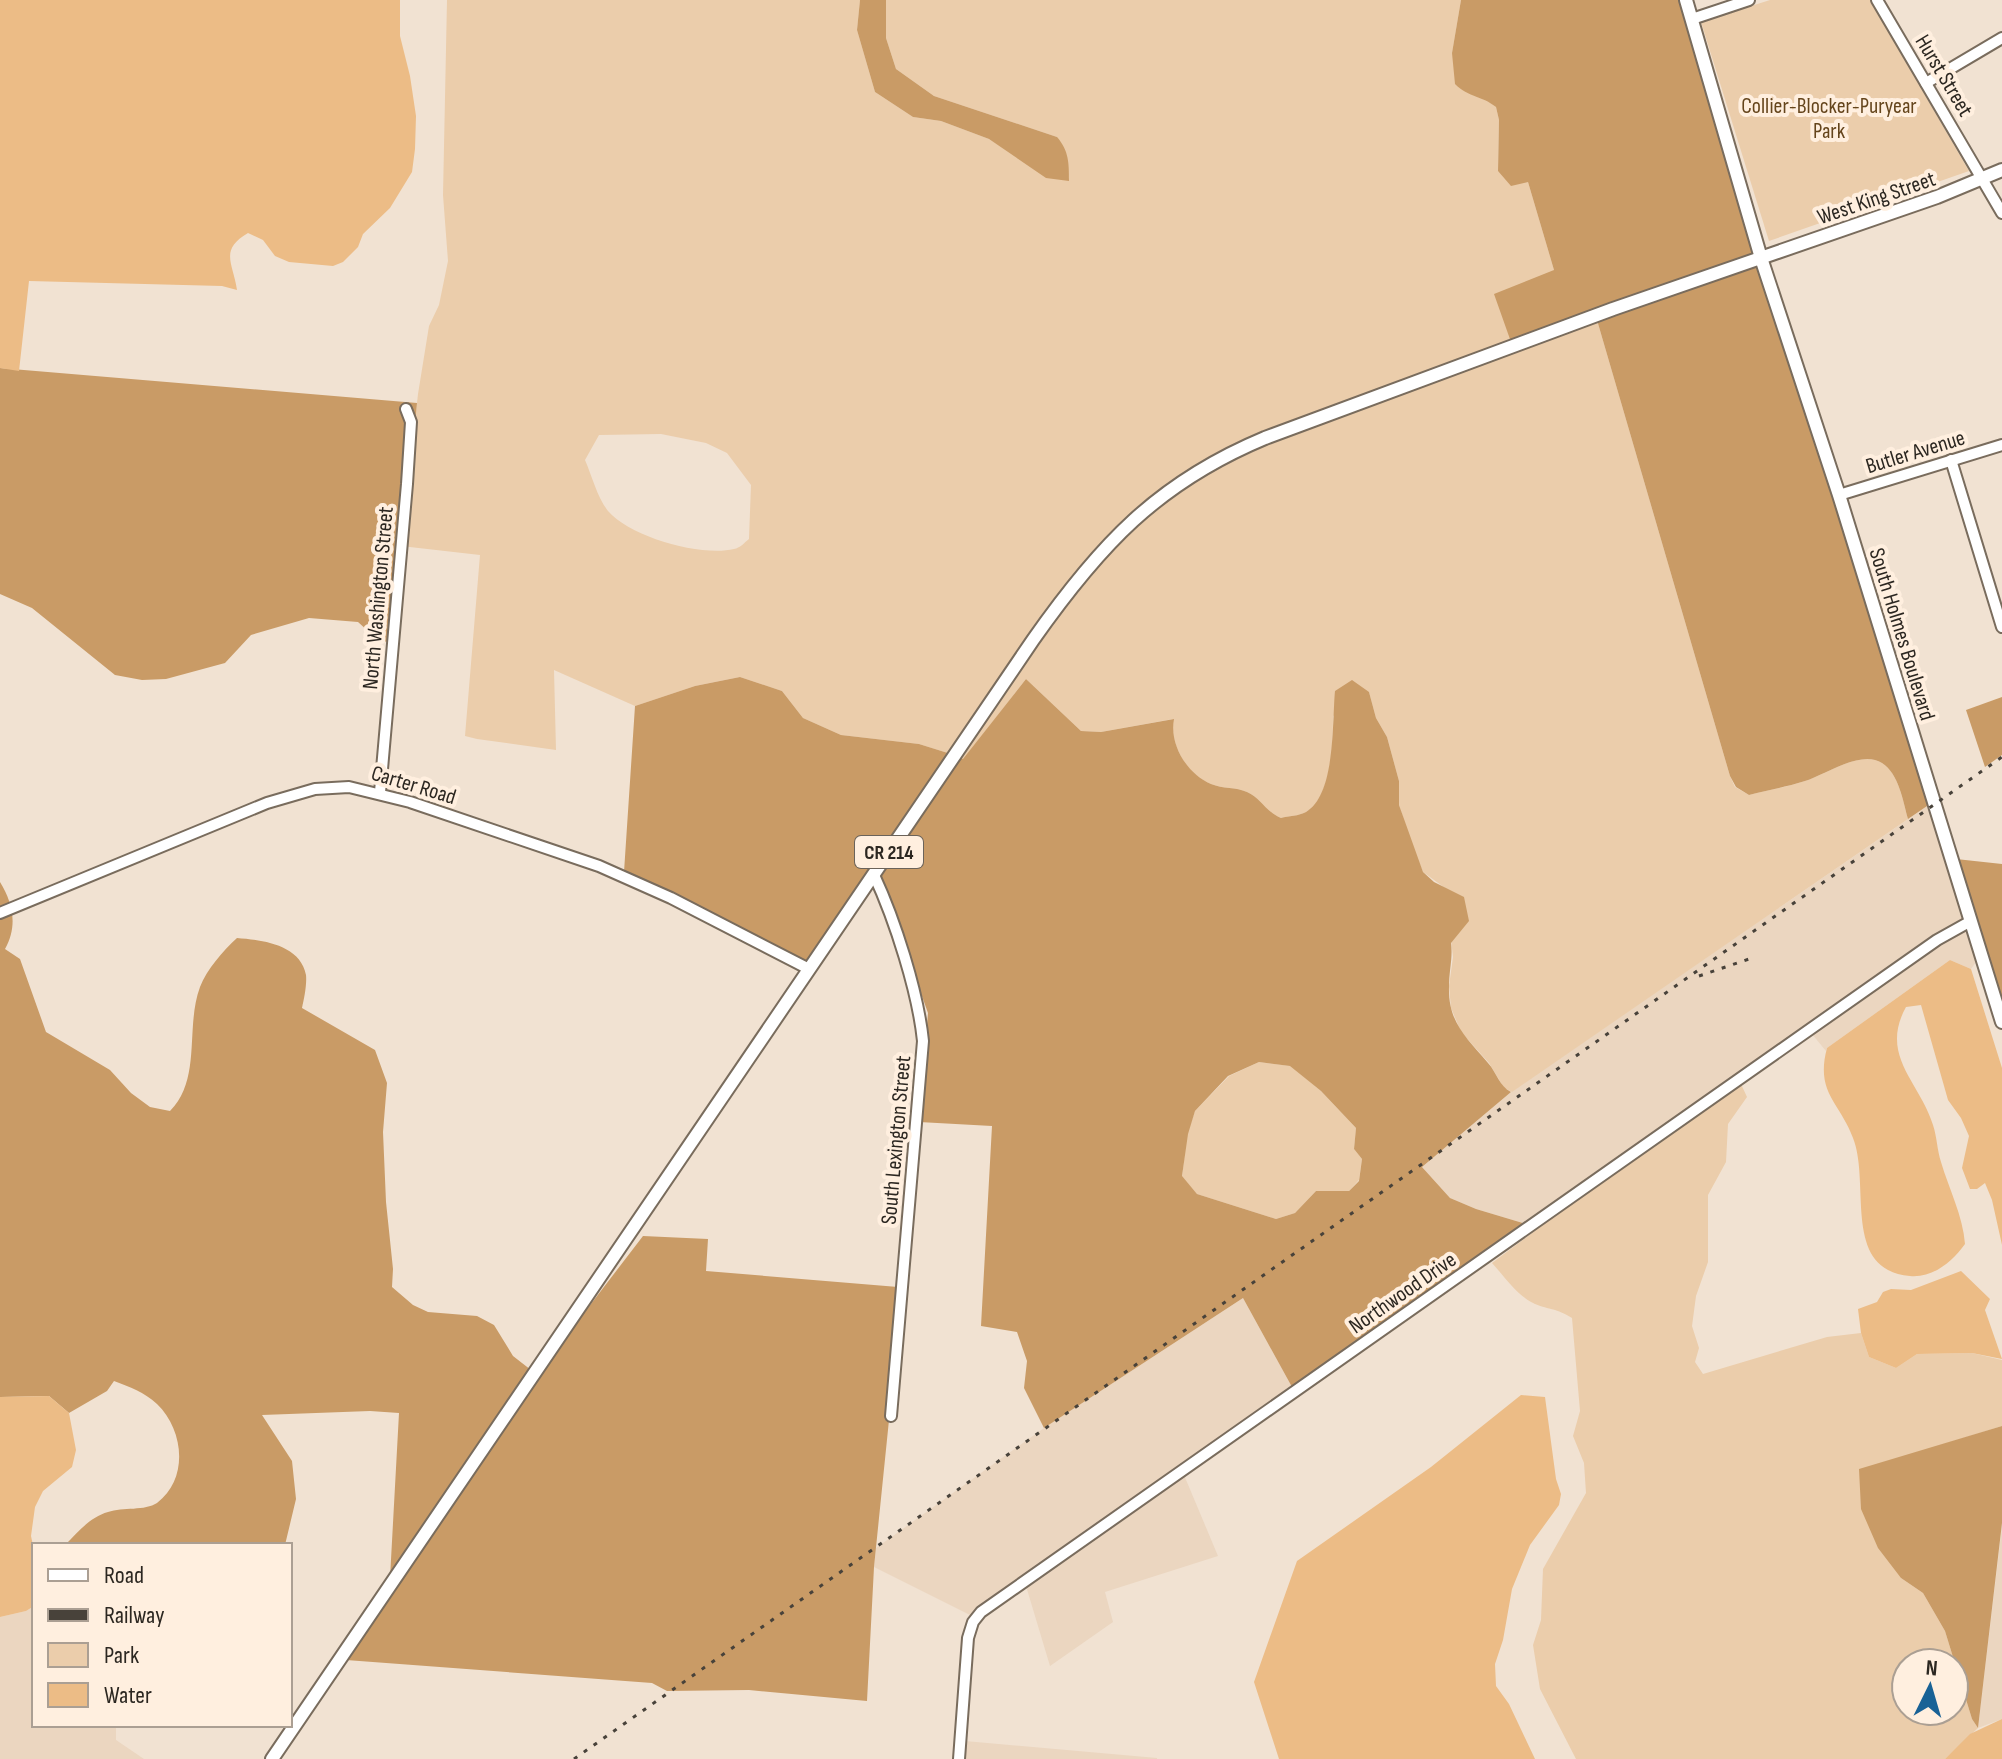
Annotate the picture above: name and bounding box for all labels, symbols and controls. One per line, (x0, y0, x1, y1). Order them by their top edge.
street label: Hurst Street (1909, 30, 1979, 122)
park label: Collier-Blocker-Puryear Park (1741, 93, 1917, 145)
street label: West King Street (1814, 166, 1939, 231)
street label: Butler Avenue (1863, 425, 1968, 480)
street label: North Washington Street (357, 505, 400, 691)
street label: South Holmes Boulevard (1863, 545, 1941, 724)
street label: Carter Road (368, 760, 459, 811)
road number: CR 214 (855, 836, 923, 868)
street label: South Lexington Street (876, 1054, 917, 1226)
street label: Northwood Drive (1344, 1246, 1462, 1340)
legend (32, 1543, 292, 1727)
text: Road (104, 1561, 144, 1590)
text: Railway (104, 1601, 164, 1630)
text: Park (104, 1641, 139, 1670)
north arrow (1890, 1647, 1970, 1727)
text: N (1925, 1655, 1939, 1683)
text: Water (104, 1681, 152, 1710)

